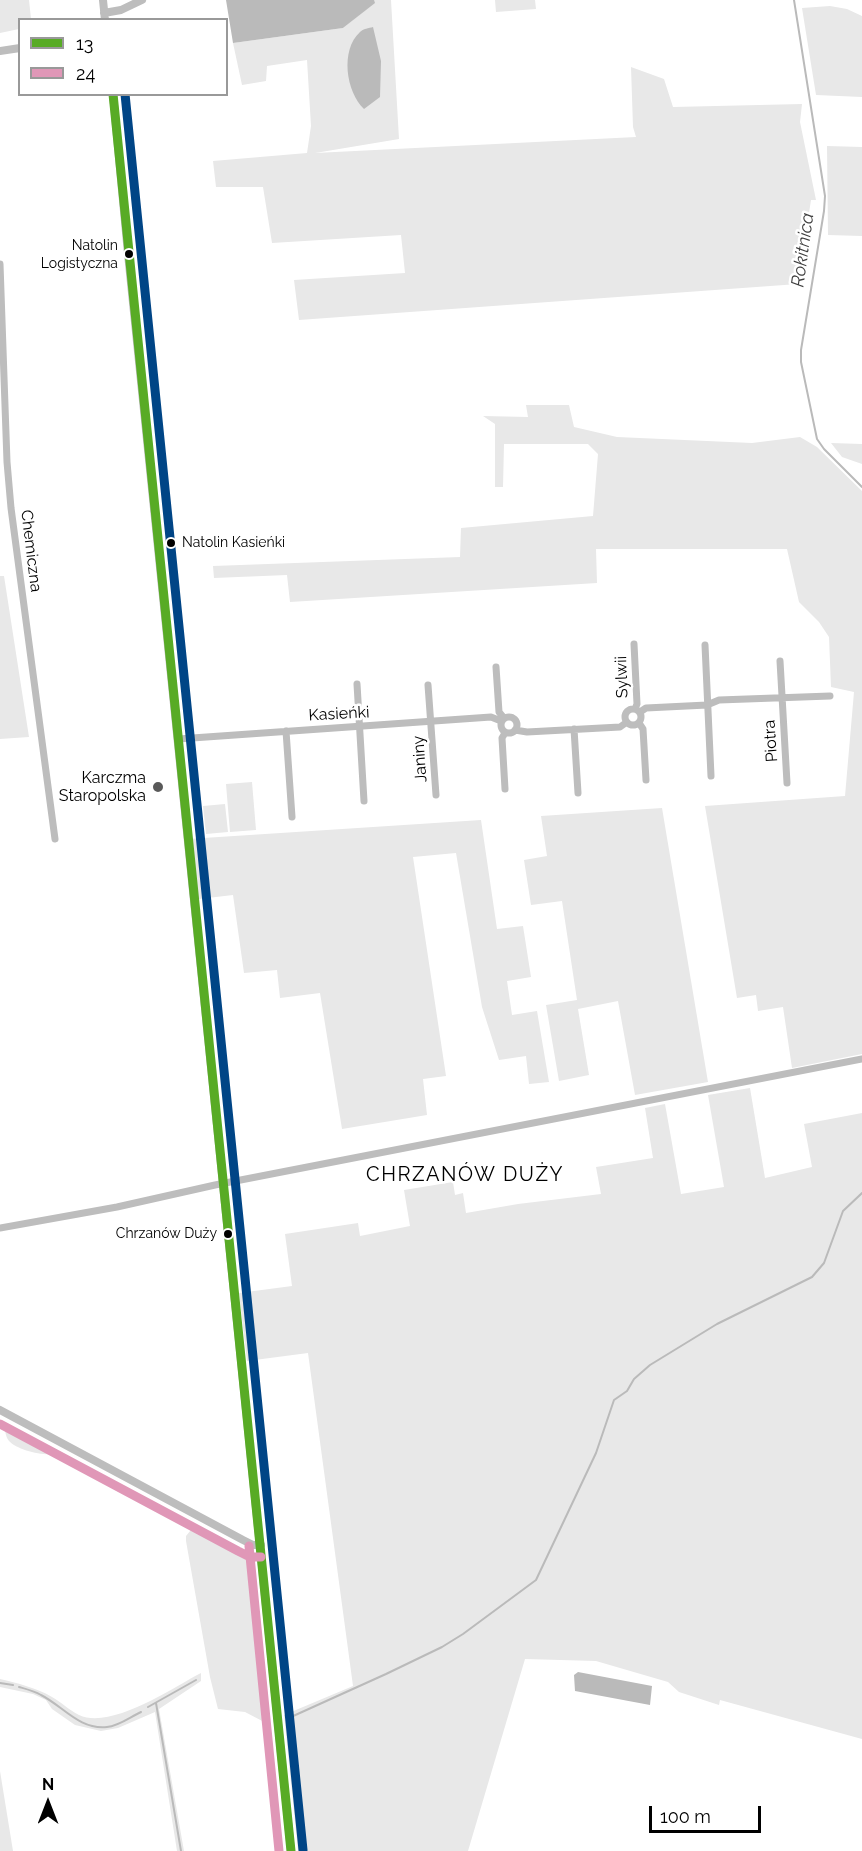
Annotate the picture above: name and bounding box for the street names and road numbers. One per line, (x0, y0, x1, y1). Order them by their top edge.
street label: Chemiczna (16, 509, 46, 593)
street label: Sylwii (612, 656, 632, 698)
street label: Kasieńki (308, 703, 370, 725)
street label: Piotra (760, 719, 782, 763)
street label: Janiny (409, 735, 431, 783)

